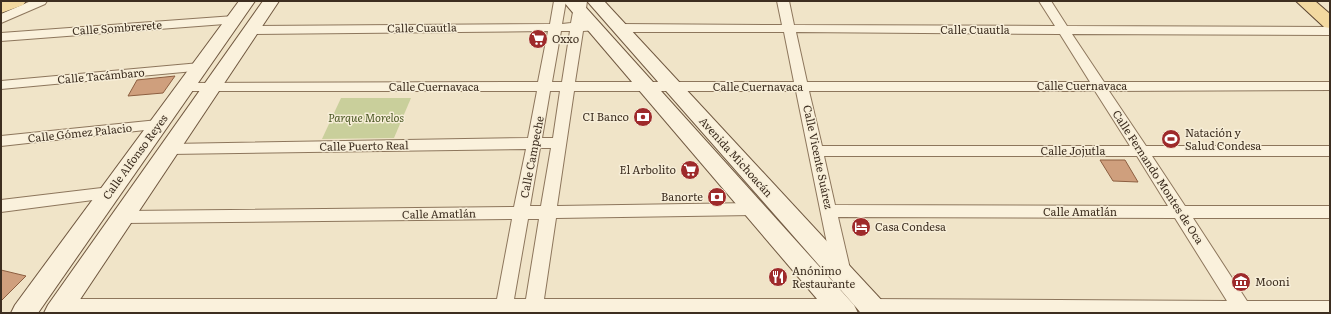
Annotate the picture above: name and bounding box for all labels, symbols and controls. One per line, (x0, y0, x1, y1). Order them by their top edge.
street label: Calle Sombrerete (72, 16, 163, 38)
street label: Calle Cuautla (387, 18, 457, 36)
street label: Calle Cuautla (940, 21, 1010, 37)
supermarket icon: Oxxo (527, 28, 549, 50)
place label: Oxxo (552, 30, 579, 46)
street label: Calle Tacámbaro (57, 63, 145, 87)
street label: Calle Cuernavaca (1037, 77, 1127, 93)
street label: Calle Cuernavaca (389, 78, 479, 94)
street label: Calle Cuernavaca (713, 78, 803, 94)
street label: Calle Vicente Suárez (800, 103, 838, 211)
bank icon: CI Banco (632, 106, 654, 128)
street label: Calle Fernando Montes de Oca (1109, 106, 1208, 247)
place label: CI Banco (582, 108, 629, 124)
park label: Parque Morelos (328, 109, 404, 125)
street label: Calle Alfonso Reyes (98, 111, 171, 202)
street label: Avenida Michoacán (696, 113, 777, 200)
street label: Calle Campeche (515, 114, 547, 199)
street label: Calle Gómez Palacio (27, 119, 133, 145)
place label: Natación y Salud Condesa (1185, 124, 1261, 153)
sports icon: Natación y Salud Condesa (1160, 128, 1182, 150)
street label: Calle Puerto Real (319, 136, 409, 154)
street label: Calle Jojutla (1041, 142, 1105, 158)
supermarket icon: El Arbolito (679, 159, 701, 181)
place label: El Arbolito (619, 161, 676, 177)
bank icon: Banorte (706, 186, 728, 208)
place label: Banorte (661, 188, 703, 204)
street label: Calle Amatlán (1043, 203, 1117, 219)
street label: Calle Amatlán (402, 204, 476, 222)
hotel icon: Casa Condesa (850, 216, 872, 238)
place label: Casa Condesa (875, 218, 946, 234)
place label: Anónimo Restaurante (792, 262, 855, 291)
restaurant icon: Anónimo Restaurante (767, 266, 789, 288)
museum icon: Mooni (1230, 271, 1252, 293)
place label: Mooni (1255, 273, 1290, 289)

